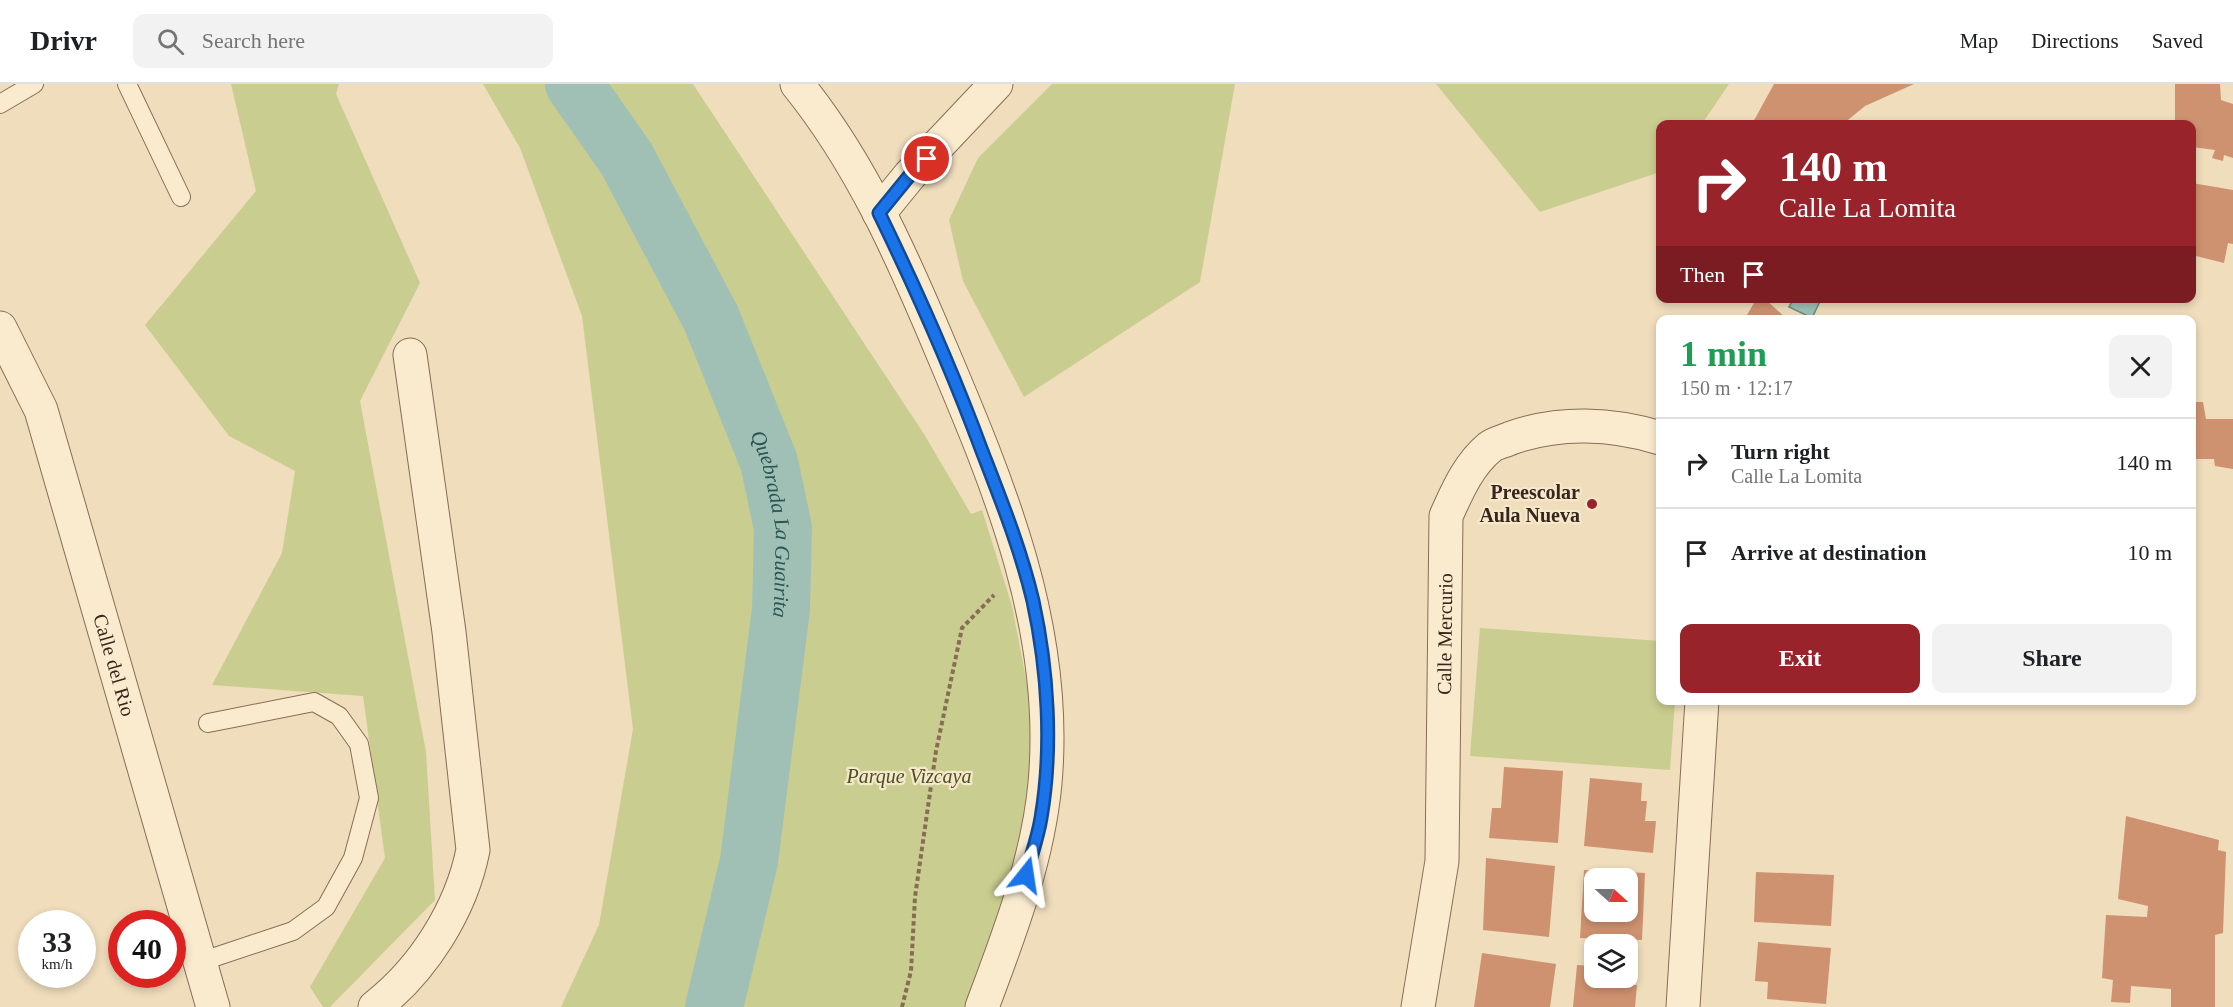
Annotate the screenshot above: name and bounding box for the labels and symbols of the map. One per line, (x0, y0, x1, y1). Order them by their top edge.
pin (901, 133, 952, 184)
water label: Quebrada La Guairita (746, 427, 795, 619)
place label: Preescolar Aula Nueva (1479, 481, 1580, 526)
marker: Preescolar Aula Nueva (1585, 497, 1599, 511)
street label: Calle Mercurio (1433, 573, 1456, 695)
street label: Calle del Rio (89, 611, 140, 719)
park label: Parque Vizcaya (846, 765, 971, 788)
position arrow (994, 843, 1058, 907)
north arrow (1584, 868, 1638, 922)
speed limit sign: 40 (108, 910, 186, 988)

